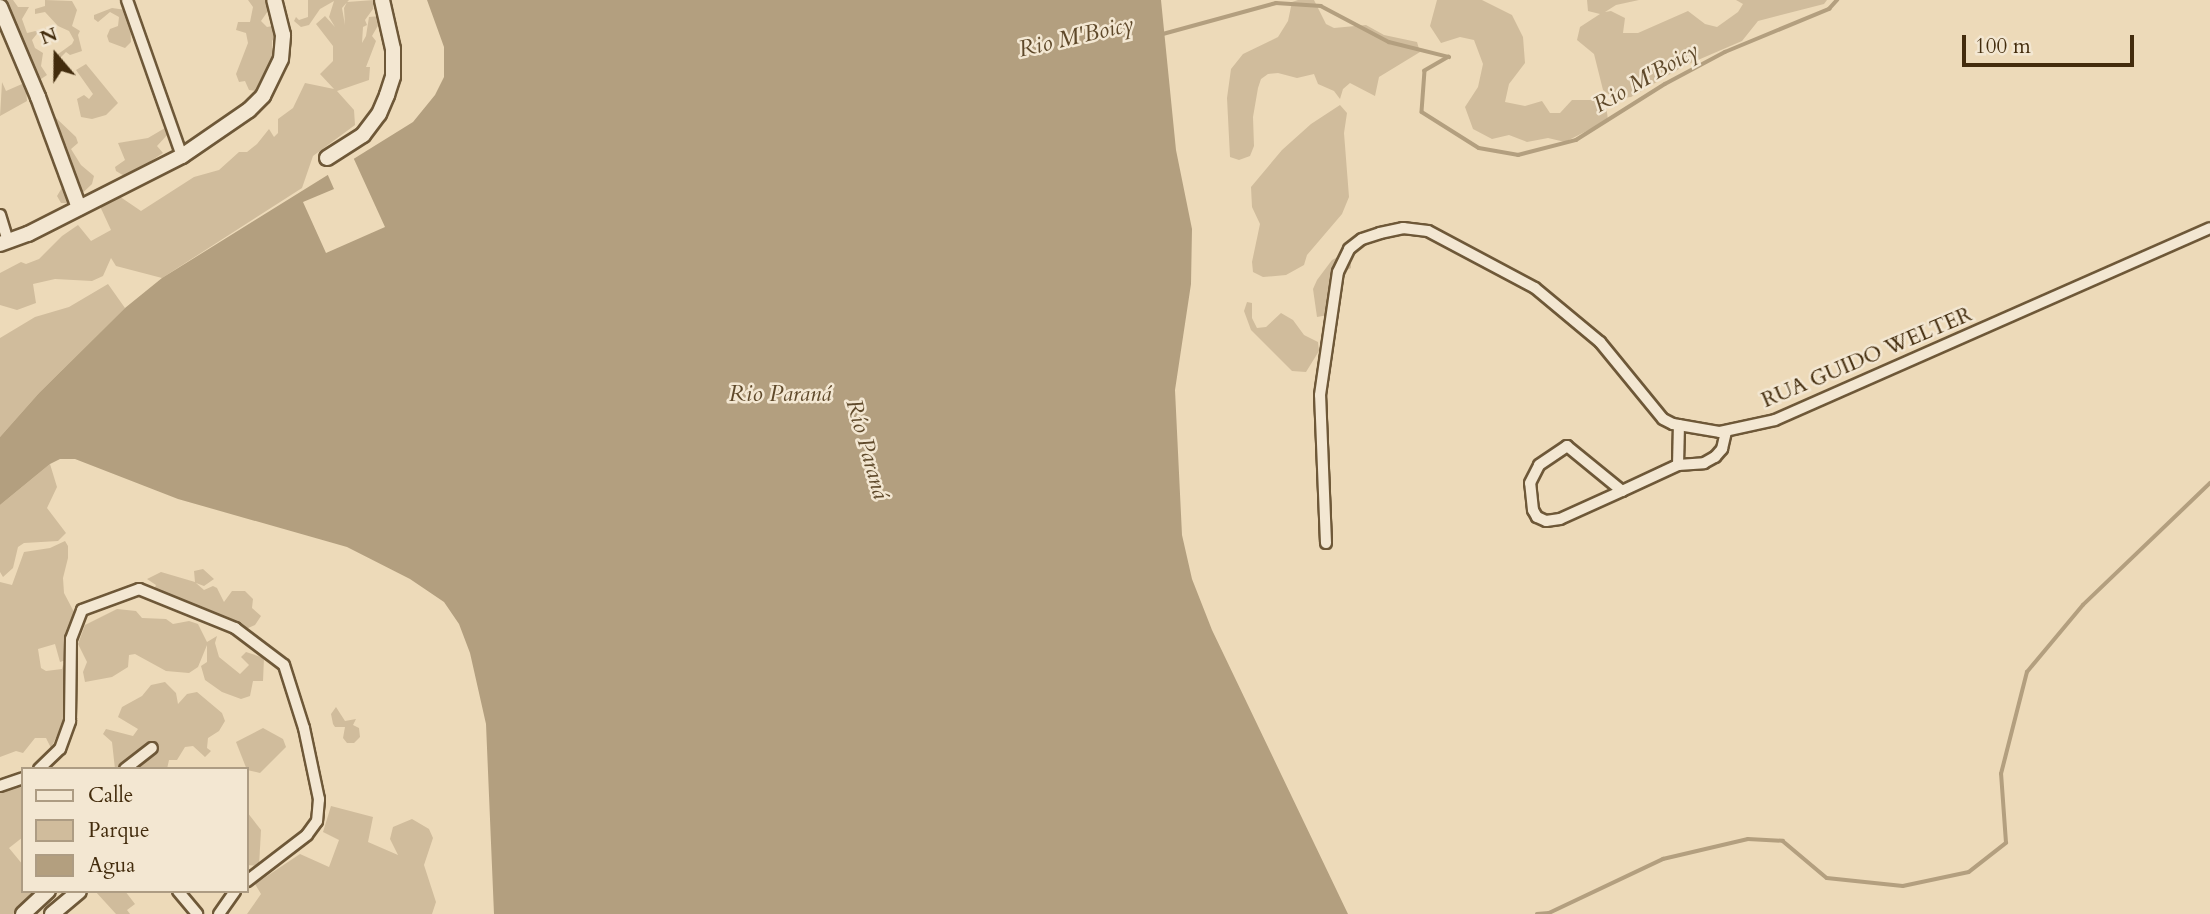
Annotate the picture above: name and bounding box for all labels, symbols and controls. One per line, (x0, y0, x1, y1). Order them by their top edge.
water label: Rio M'Boicy (1016, 10, 1136, 64)
north arrow (21, 21, 91, 91)
text: N (37, 21, 61, 51)
scale bar (1965, 21, 2136, 65)
text: 100 m (1975, 32, 2031, 61)
water label: Rio M'Boicy (1588, 37, 1704, 119)
street label: RUA GUIDO WELTER (1758, 302, 1976, 414)
water label: Rio Paraná (729, 380, 831, 408)
water label: Río Paraná (840, 396, 894, 502)
legend (21, 767, 248, 893)
text: Calle (88, 781, 133, 810)
text: Parque (88, 816, 149, 845)
text: Agua (88, 851, 135, 880)

